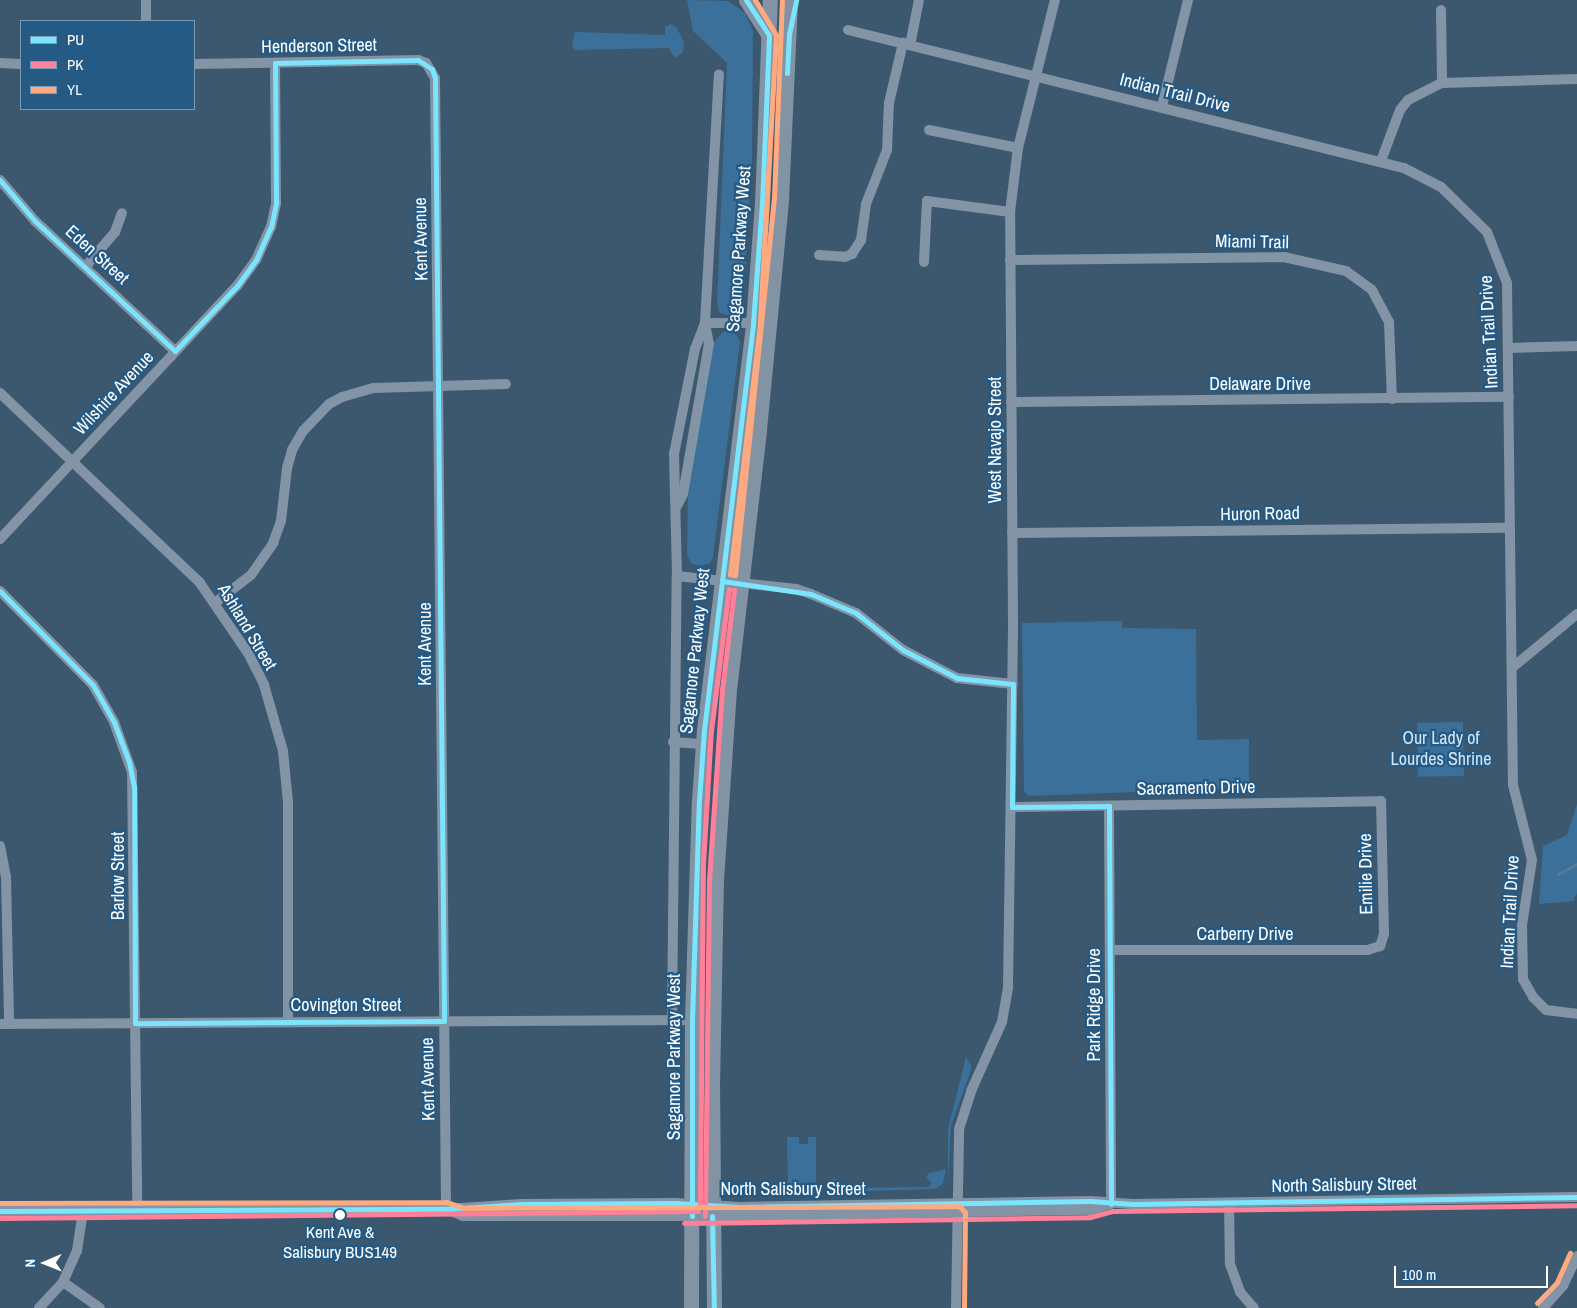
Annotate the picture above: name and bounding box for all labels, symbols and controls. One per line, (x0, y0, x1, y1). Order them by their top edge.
legend (20, 20, 195, 110)
text: PU (67, 29, 84, 50)
street label: Henderson Street (261, 34, 377, 58)
text: PK (67, 54, 83, 75)
street label: Indian Trail Drive (1117, 69, 1233, 117)
text: YL (67, 79, 82, 100)
street label: Sagamore Parkway West (722, 165, 756, 333)
street label: Kent Avenue (409, 197, 433, 281)
street label: Eden Street (61, 221, 133, 289)
street label: Miami Trail (1215, 231, 1289, 253)
street label: Indian Trail Drive (1475, 275, 1503, 389)
street label: Wilshire Avenue (69, 346, 159, 440)
street label: Delaware Drive (1209, 373, 1311, 395)
street label: West Navajo Street (984, 377, 1006, 503)
street label: Huron Road (1220, 503, 1300, 525)
street label: Sagamore Parkway West (676, 567, 714, 735)
street label: Ashland Street (213, 580, 281, 674)
street label: Kent Avenue (414, 602, 436, 686)
park label: Our Lady of Lourdes Shrine (1391, 728, 1491, 771)
street label: Sacramento Drive (1136, 776, 1256, 800)
street label: Barlow Street (107, 832, 129, 920)
street label: Emilie Drive (1354, 833, 1378, 915)
street label: Indian Trail Drive (1496, 855, 1524, 969)
street label: Carberry Drive (1197, 923, 1293, 945)
street label: Park Ridge Drive (1083, 948, 1105, 1062)
street label: Sagamore Parkway West (663, 974, 685, 1140)
street label: Covington Street (291, 994, 401, 1016)
street label: Kent Avenue (416, 1037, 440, 1121)
street label: North Salisbury Street (1271, 1173, 1417, 1197)
street label: North Salisbury Street (720, 1178, 866, 1200)
marker: Kent Ave & Salisbury BUS149 (335, 1210, 345, 1220)
place label: Kent Ave & Salisbury BUS149 (283, 1222, 397, 1262)
north arrow (20, 1238, 70, 1288)
scale bar (1397, 1256, 1551, 1288)
text: N (21, 1259, 39, 1268)
text: 100 m (1402, 1264, 1436, 1285)

